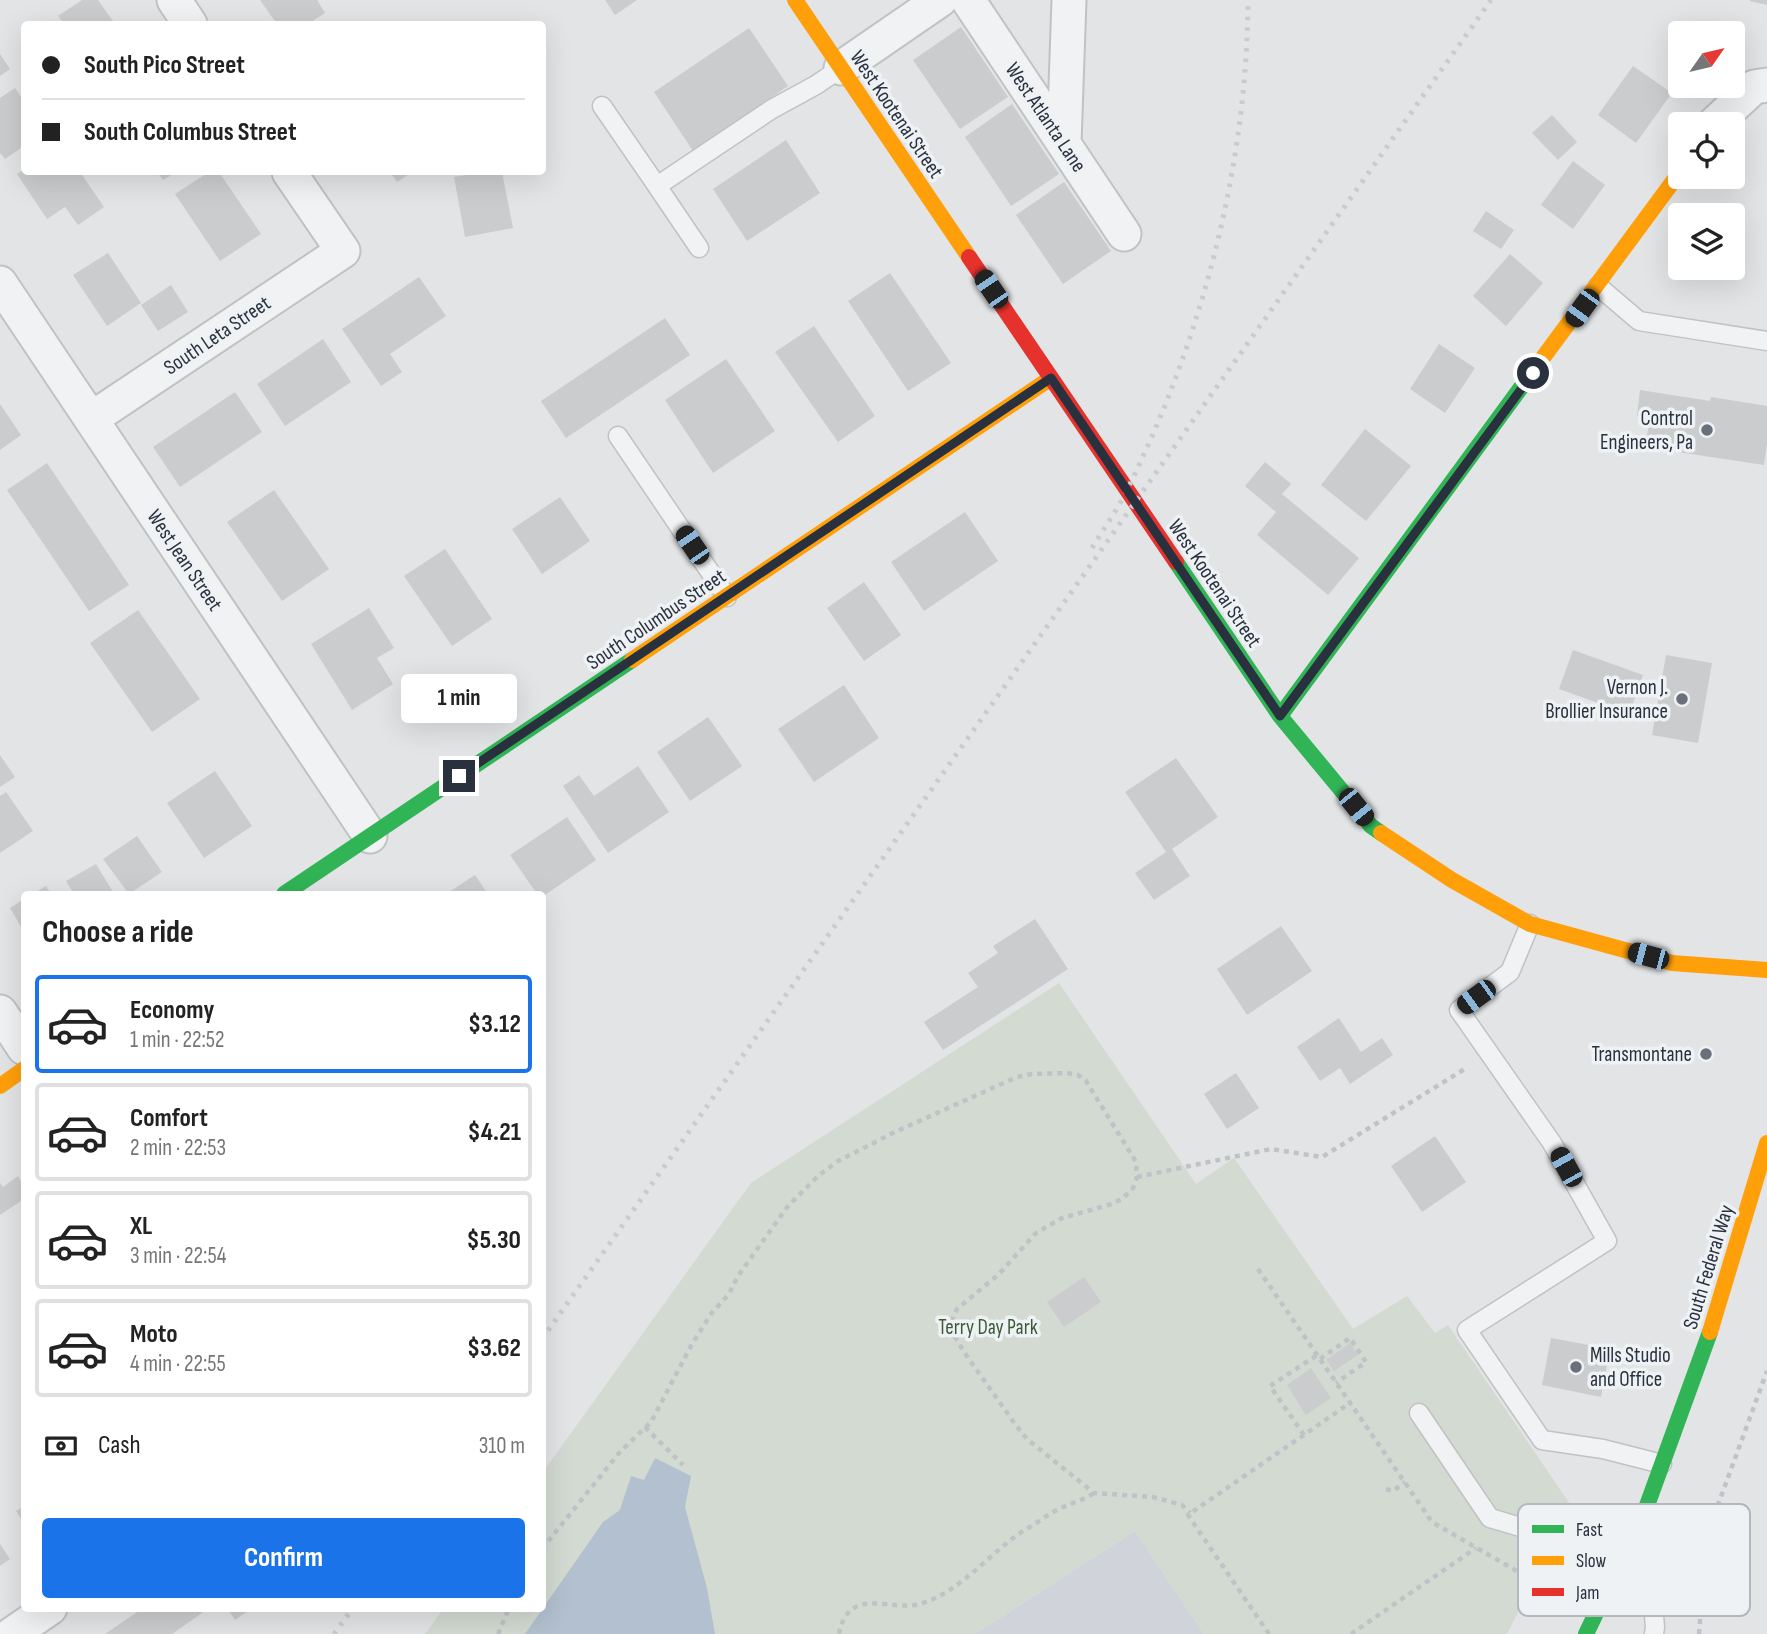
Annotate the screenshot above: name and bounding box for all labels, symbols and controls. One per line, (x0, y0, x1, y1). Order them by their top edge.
north arrow (1668, 21, 1745, 98)
map controls (1668, 21, 1745, 280)
street label: West Kootenai Street (845, 46, 949, 183)
text: South Pico Street (84, 50, 245, 81)
street label: West Atlanta Lane (1000, 58, 1091, 177)
button: locate (1668, 112, 1745, 189)
text: South Columbus Street (84, 117, 297, 148)
button: layers (1668, 203, 1745, 280)
car (971, 266, 1012, 312)
car (1562, 285, 1603, 331)
street label: South Leta Street (159, 291, 275, 380)
route start (1517, 357, 1549, 389)
place label: Control Engineers, Pa (1600, 406, 1693, 455)
marker: Control Engineers, Pa (1699, 422, 1715, 438)
street label: West Jean Street (142, 505, 228, 616)
street label: West Kootenai Street (1163, 515, 1267, 652)
car (672, 522, 713, 568)
street label: South Columbus Street (582, 564, 731, 675)
callout: 1 min (401, 674, 517, 724)
place label: Vernon J. Brollier Insurance (1545, 675, 1668, 724)
text: 1 min (438, 684, 480, 712)
marker: Vernon J. Brollier Insurance (1674, 691, 1690, 707)
route end (443, 760, 475, 792)
car (1335, 784, 1378, 830)
text: Choose a ride (42, 913, 194, 952)
car (1625, 940, 1672, 972)
car (1453, 976, 1500, 1018)
icon: car (46, 993, 109, 1056)
text: Economy (130, 995, 214, 1026)
text: $3.12 (468, 1009, 521, 1040)
text: 1 min · 22:52 (130, 1026, 225, 1054)
place label: Transmontane (1592, 1042, 1692, 1067)
marker: Transmontane (1698, 1046, 1714, 1062)
icon: car (46, 1101, 109, 1164)
text: Comfort (130, 1103, 208, 1134)
text: $4.21 (468, 1117, 521, 1148)
text: 2 min · 22:53 (130, 1134, 226, 1162)
car (1547, 1144, 1586, 1190)
street label: South Federal Way (1678, 1202, 1739, 1332)
icon: car (46, 1209, 109, 1272)
text: XL (130, 1211, 152, 1242)
text: $5.30 (466, 1225, 521, 1256)
text: 3 min · 22:54 (130, 1242, 226, 1270)
park label: Terry Day Park (938, 1315, 1038, 1340)
icon: car (46, 1317, 109, 1380)
text: Moto (130, 1319, 178, 1350)
text: $3.62 (467, 1333, 521, 1364)
place label: Mills Studio and Office (1590, 1343, 1671, 1392)
text: 4 min · 22:55 (130, 1350, 226, 1378)
marker: Mills Studio and Office (1568, 1359, 1584, 1375)
icon: cash (42, 1427, 80, 1465)
text: Cash (98, 1430, 141, 1461)
text: 310 m (479, 1432, 525, 1460)
legend (1518, 1504, 1750, 1616)
button: Confirm (42, 1518, 525, 1598)
text: Fast (1576, 1519, 1603, 1542)
text: Slow (1576, 1550, 1606, 1573)
text: Jam (1575, 1582, 1599, 1605)

